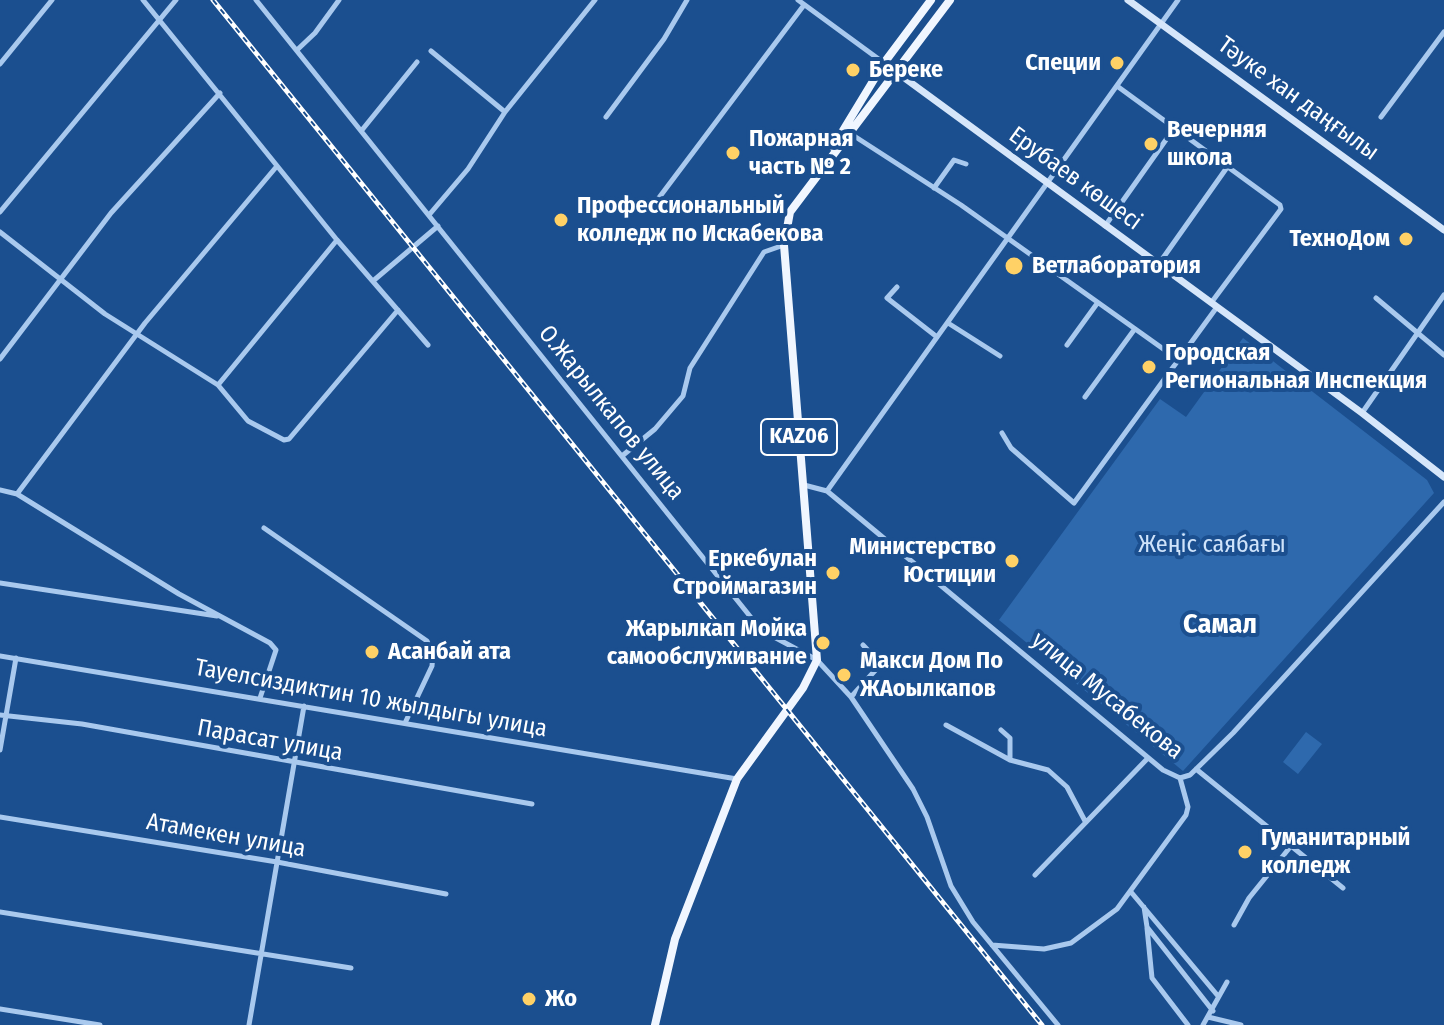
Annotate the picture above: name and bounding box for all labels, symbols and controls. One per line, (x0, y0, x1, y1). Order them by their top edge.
street label: Тәуке хан даңғылы (1212, 31, 1384, 167)
place label: Специи (1025, 49, 1101, 77)
marker: Специи (1108, 54, 1126, 72)
place label: Береке (869, 56, 943, 84)
marker: Береке (844, 61, 862, 79)
place label: Вечерняя школа (1167, 116, 1267, 172)
street label: Ерубаев көшесі (1003, 121, 1147, 237)
place label: Пожарная часть № 2 (749, 125, 854, 181)
marker: Вечерняя школа (1142, 135, 1160, 153)
marker: Пожарная часть № 2 (724, 144, 742, 162)
place label: Профессиональный колледж по Искабекова (577, 192, 823, 248)
marker: Профессиональный колледж по Искабекова (552, 211, 570, 229)
place label: ТехноДом (1289, 225, 1390, 253)
marker: ТехноДом (1397, 230, 1415, 248)
place label: Ветлаборатория (1032, 252, 1201, 280)
marker: Ветлаборатория (1003, 255, 1025, 277)
street label: О.Жарылкапов улица (532, 320, 690, 506)
place label: Городская Региональная Инспекция (1165, 339, 1427, 395)
marker: Городская Региональная Инспекция (1140, 358, 1158, 376)
road number: KАZ06 (761, 419, 837, 455)
park label: Жеңіс саябағы (1138, 531, 1286, 559)
place label: Министерство Юстиции (849, 533, 996, 589)
place label: Еркебулан Строймагазин (673, 545, 817, 601)
marker: Министерство Юстиции (1003, 552, 1021, 570)
marker: Еркебулан Строймагазин (824, 564, 842, 582)
district label: Самал (1183, 608, 1257, 642)
place label: Жарылкап Мойка самообслуживание (607, 615, 807, 671)
street label: улица Мусабекова (1025, 626, 1189, 766)
marker: Жарылкап Мойка самообслуживание (814, 634, 832, 652)
place label: Асанбай ата (388, 638, 511, 666)
marker: Асанбай ата (363, 643, 381, 661)
place label: Макси Дом По ЖАоылкапов (860, 647, 1003, 703)
street label: Тауелсиздиктин 10 жылдыгы улица (193, 654, 549, 744)
marker: Макси Дом По ЖАоылкапов (835, 666, 853, 684)
street label: Парасат улица (195, 714, 345, 768)
street label: Атамекен улица (144, 808, 308, 864)
place label: Гуманитарный колледж (1261, 824, 1410, 880)
marker: Гуманитарный колледж (1236, 843, 1254, 861)
place label: Жо (545, 985, 577, 1013)
marker: Жо (520, 990, 538, 1008)

